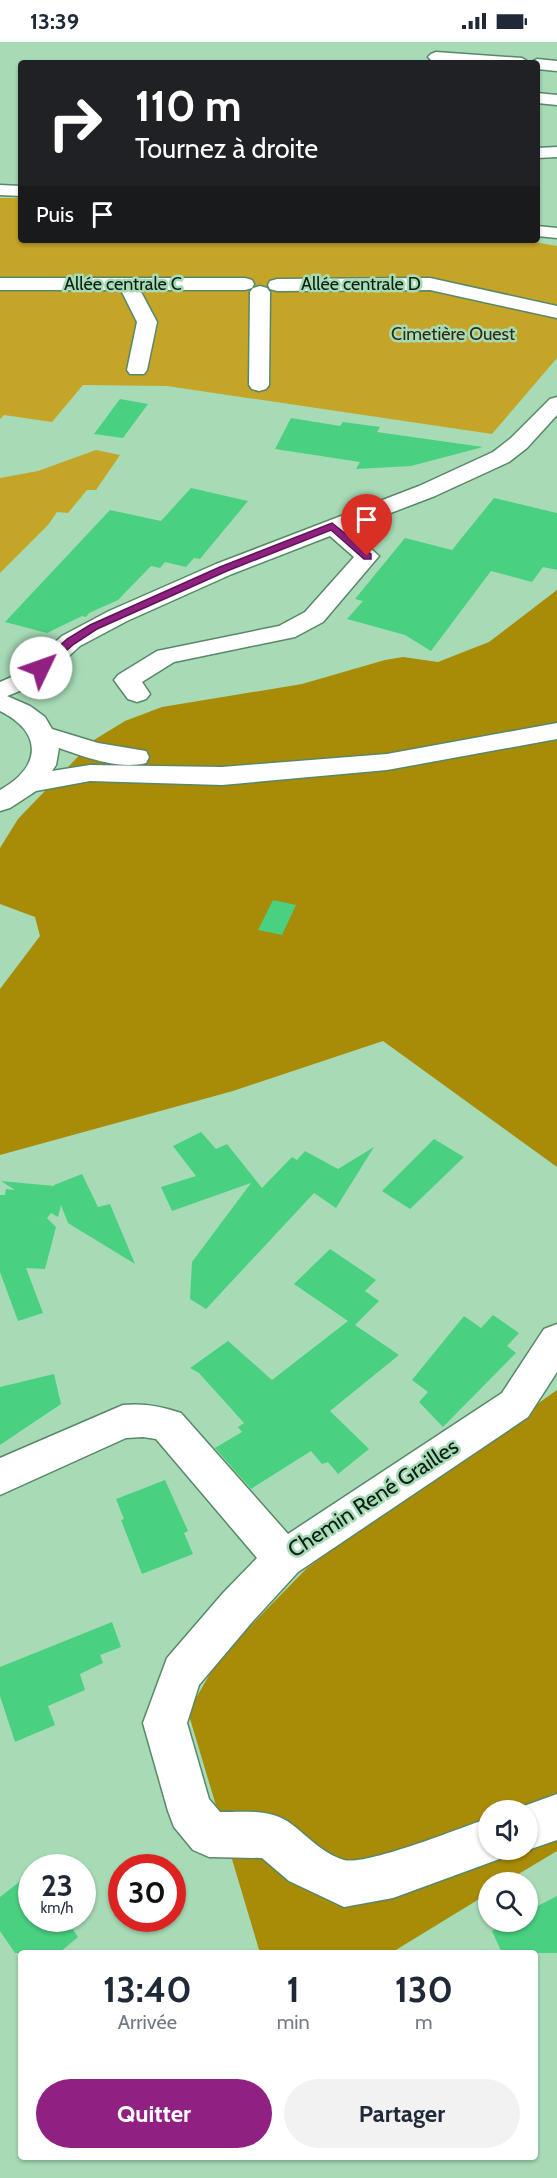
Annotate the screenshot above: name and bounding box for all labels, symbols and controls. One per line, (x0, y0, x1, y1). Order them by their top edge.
text: 13:39 (30, 8, 79, 35)
text: 110 m (135, 80, 242, 132)
icon: right (36, 84, 114, 162)
text: Tournez à droite (135, 132, 318, 165)
icon: arrive (86, 198, 119, 231)
text: Puis (36, 201, 74, 228)
street label: Allée centrale C (64, 273, 182, 295)
street label: Allée centrale D (301, 273, 421, 295)
park label: Cimetière Ouest (391, 323, 515, 345)
pin (341, 494, 392, 556)
icon: arrive (350, 503, 383, 536)
position arrow (9, 636, 73, 700)
street label: Chemin René Grailles (283, 1433, 463, 1563)
map controls (478, 1800, 538, 1932)
button: sound (478, 1800, 538, 1860)
speed limit sign: 30 (108, 1854, 186, 1932)
text: 23 (41, 1867, 73, 1904)
button: search (478, 1872, 538, 1932)
text: km/h (41, 1899, 73, 1917)
text: 13:40 (103, 1967, 192, 2011)
text: 1 (287, 1967, 300, 2011)
text: 130 (395, 1967, 453, 2011)
text: Arrivée (118, 2010, 177, 2034)
text: min (277, 2010, 310, 2034)
text: m (415, 2010, 433, 2034)
button: Quitter (36, 2079, 272, 2148)
button: Partager (284, 2079, 520, 2148)

